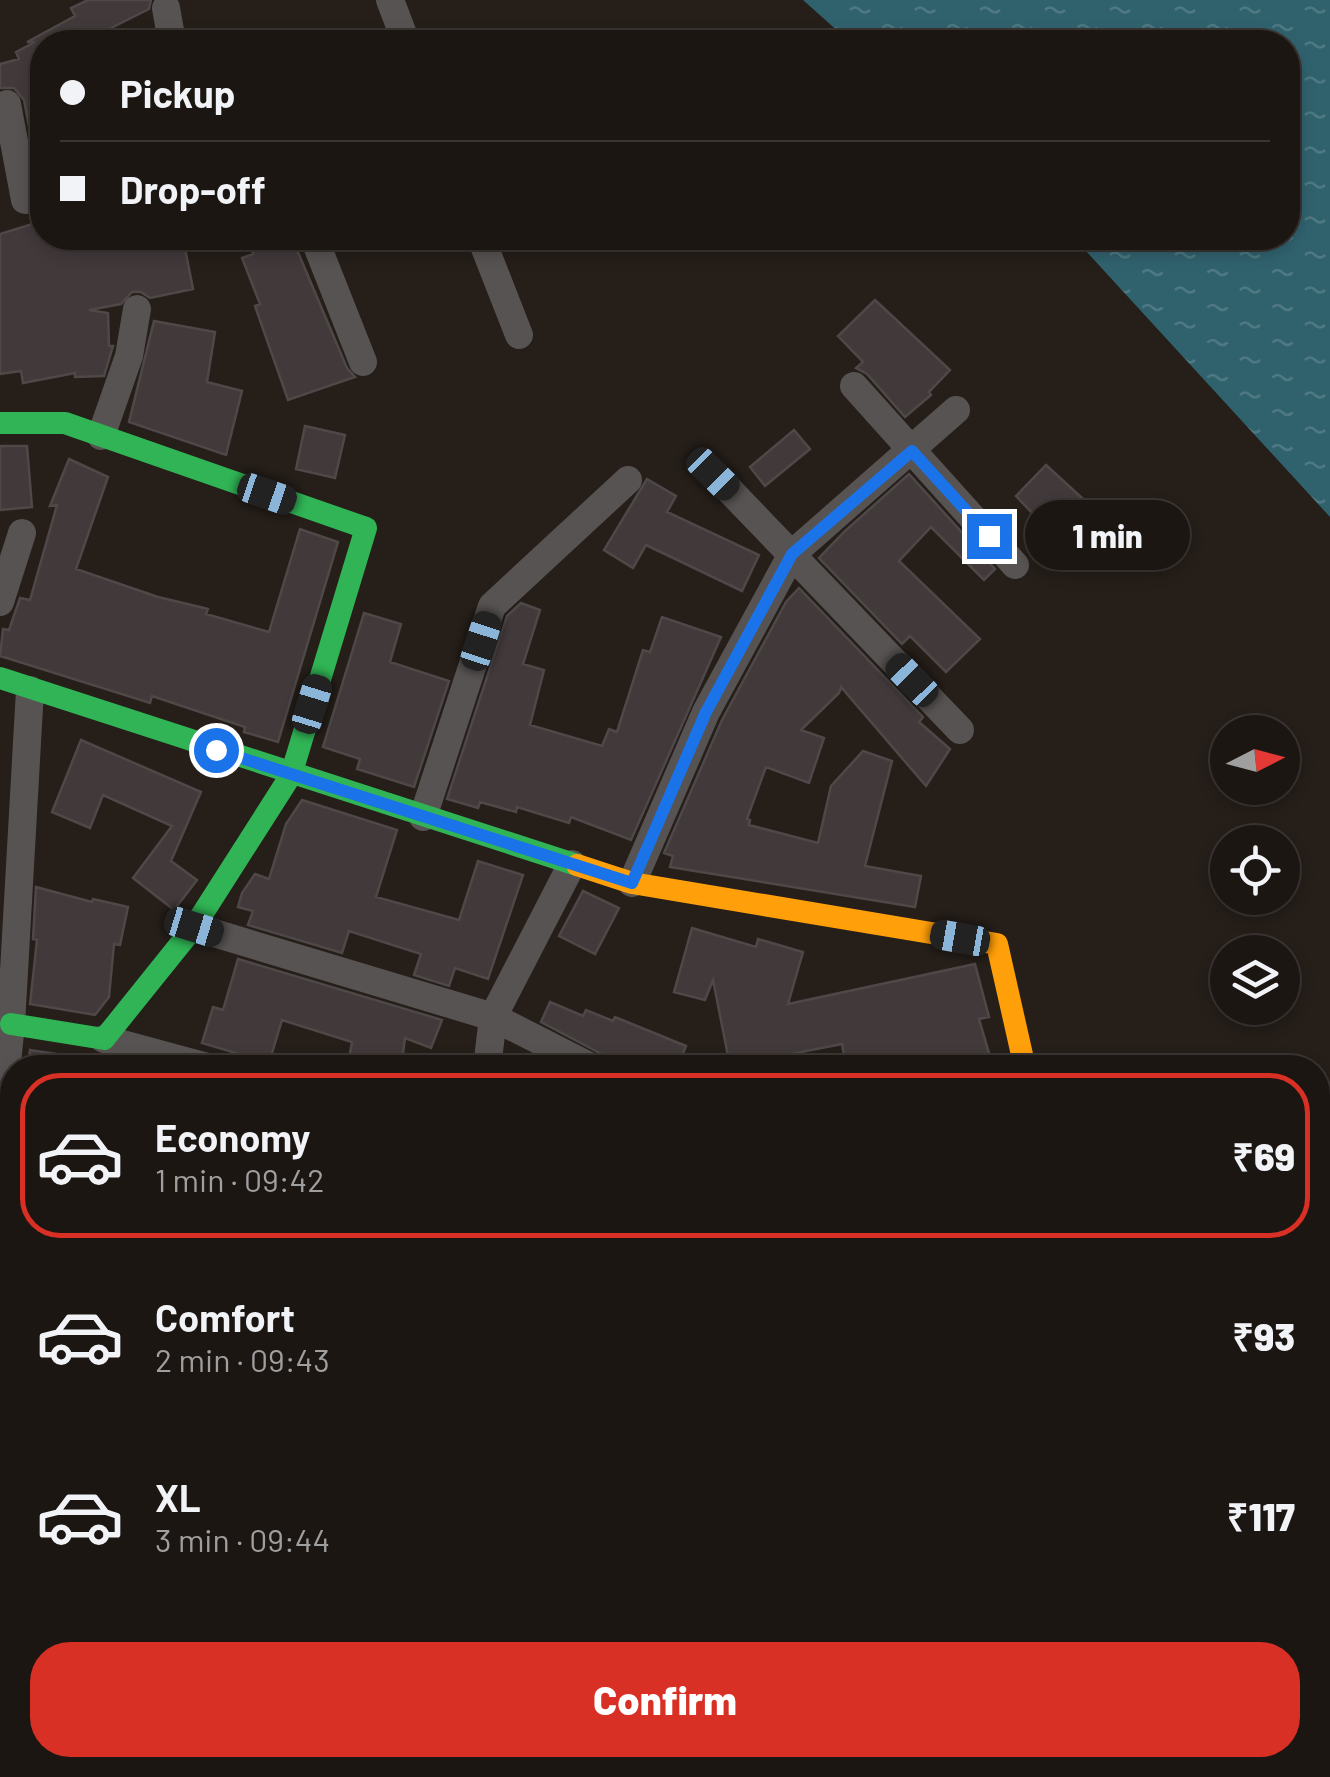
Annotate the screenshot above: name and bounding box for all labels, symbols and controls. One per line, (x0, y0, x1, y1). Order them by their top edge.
text: Pickup (120, 70, 235, 116)
text: Drop-off (120, 166, 266, 212)
car (681, 442, 745, 506)
car (234, 470, 300, 518)
callout: 1 min (1024, 501, 1189, 571)
route end (967, 514, 1012, 559)
text: 1 min (1072, 516, 1143, 554)
car (457, 608, 505, 674)
car (880, 648, 944, 712)
car (289, 671, 335, 737)
north arrow (1210, 715, 1300, 805)
map controls (1210, 715, 1300, 1025)
route start (194, 728, 239, 773)
button: locate (1210, 825, 1300, 915)
car (161, 904, 227, 950)
car (928, 918, 992, 958)
button: layers (1210, 935, 1300, 1025)
icon: car (35, 1111, 125, 1201)
text: Economy (155, 1114, 310, 1160)
text: ₹69 (1232, 1133, 1295, 1179)
text: 1 min · 09:42 (155, 1160, 324, 1198)
icon: car (35, 1291, 125, 1381)
text: Comfort (155, 1294, 295, 1340)
text: ₹93 (1232, 1313, 1295, 1359)
text: 2 min · 09:43 (155, 1340, 330, 1378)
icon: car (35, 1471, 125, 1561)
text: XL (155, 1474, 201, 1520)
text: ₹117 (1227, 1493, 1295, 1539)
text: 3 min · 09:44 (155, 1520, 330, 1558)
button: Confirm (30, 1642, 1300, 1757)

